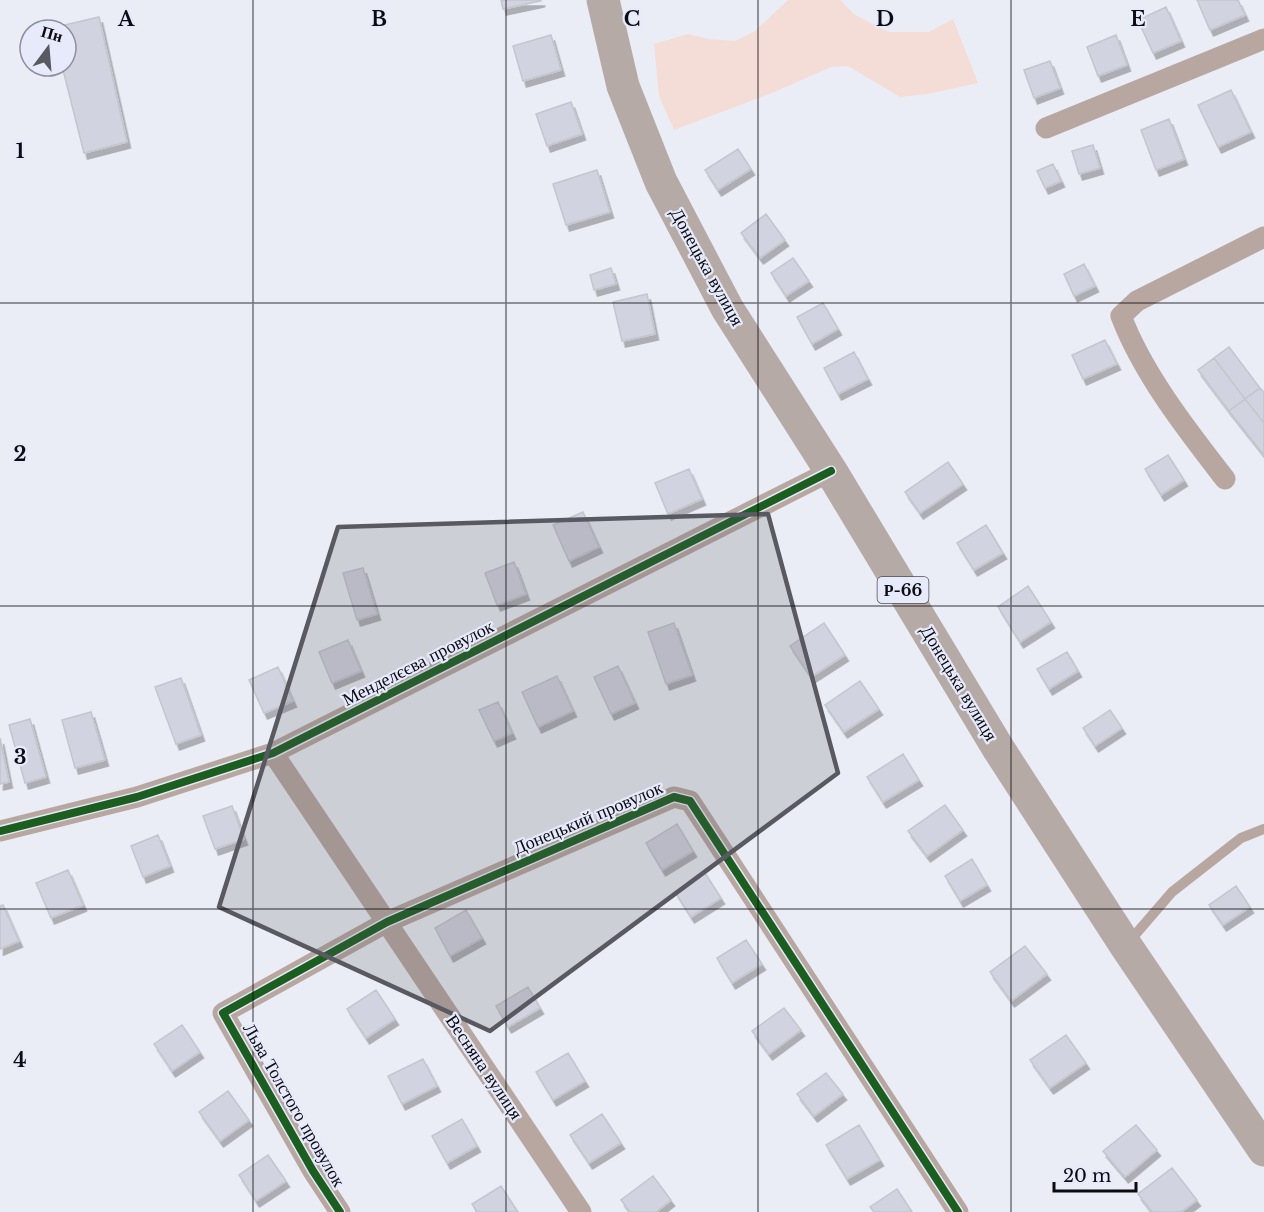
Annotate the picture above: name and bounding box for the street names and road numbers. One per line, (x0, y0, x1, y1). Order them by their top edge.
street label: Донецька вулиця (666, 204, 748, 330)
road number: Р-66 (878, 577, 928, 603)
street label: Менделєєва провулок (339, 615, 498, 711)
street label: Донецька вулиця (916, 621, 1002, 745)
street label: Донецький провулок (510, 776, 666, 859)
street label: Весняна вулиця (441, 1010, 527, 1124)
street label: Льва Толстого провулок (238, 1019, 350, 1191)

